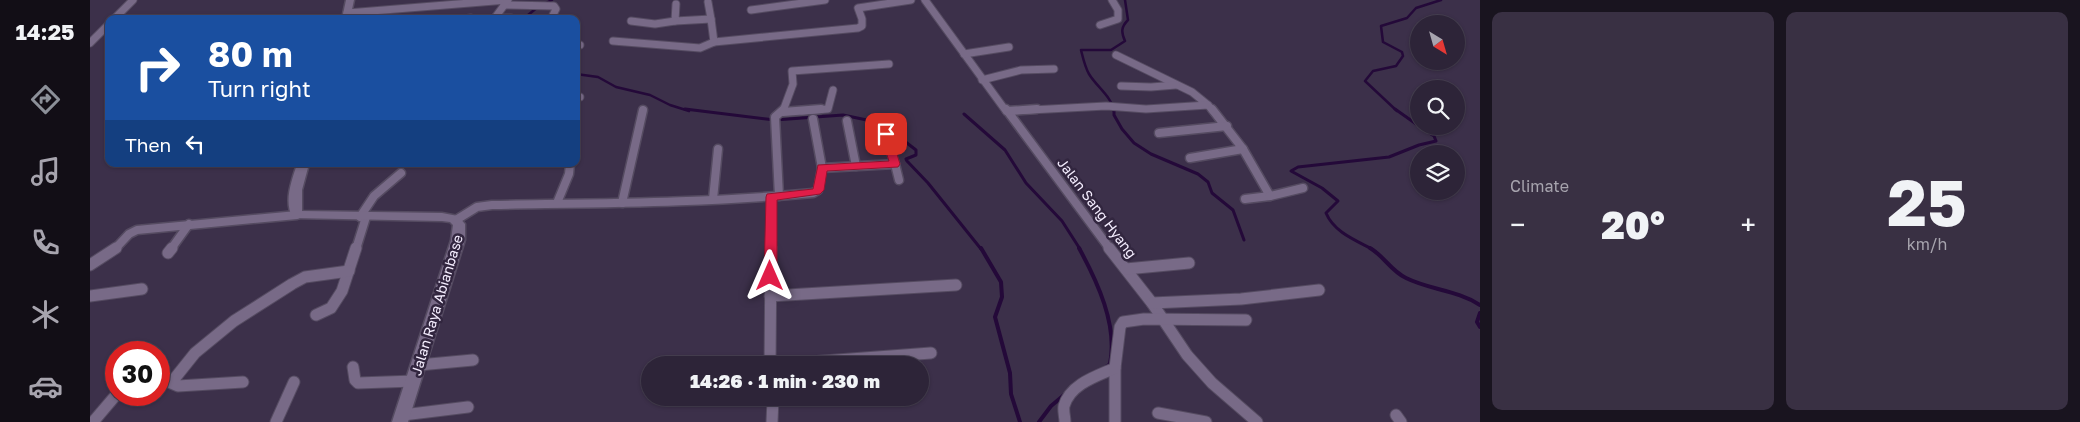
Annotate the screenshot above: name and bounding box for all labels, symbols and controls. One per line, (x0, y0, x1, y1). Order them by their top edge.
north arrow (1410, 15, 1465, 70)
map controls (1410, 15, 1465, 200)
text: 14:25 (16, 18, 74, 45)
text: 80 m (208, 33, 293, 75)
icon: right (125, 35, 190, 100)
text: Turn right (208, 75, 311, 102)
button: search (1410, 80, 1465, 135)
icon: directions (28, 82, 63, 117)
pin (865, 113, 907, 155)
icon: arrive (872, 120, 900, 148)
icon: left (181, 130, 209, 158)
text: Then (125, 133, 171, 156)
button: layers (1410, 145, 1465, 200)
icon: music (28, 154, 63, 189)
street label: Jalan Sang Hyang (1054, 154, 1141, 261)
text: 25 (1887, 162, 1967, 240)
text: Climate (1510, 176, 1569, 196)
text: 20° (1601, 202, 1665, 247)
text: − (1510, 208, 1525, 241)
text: + (1741, 208, 1756, 241)
icon: phone (28, 225, 63, 260)
street label: Jalan Raya Abianbase (407, 232, 466, 377)
text: km/h (1907, 234, 1947, 254)
position arrow (743, 249, 795, 301)
icon: climate (28, 297, 63, 332)
speed limit sign: 30 (105, 341, 170, 406)
icon: car (28, 369, 63, 404)
text: 14:26 · 1 min · 230 m (690, 369, 880, 392)

